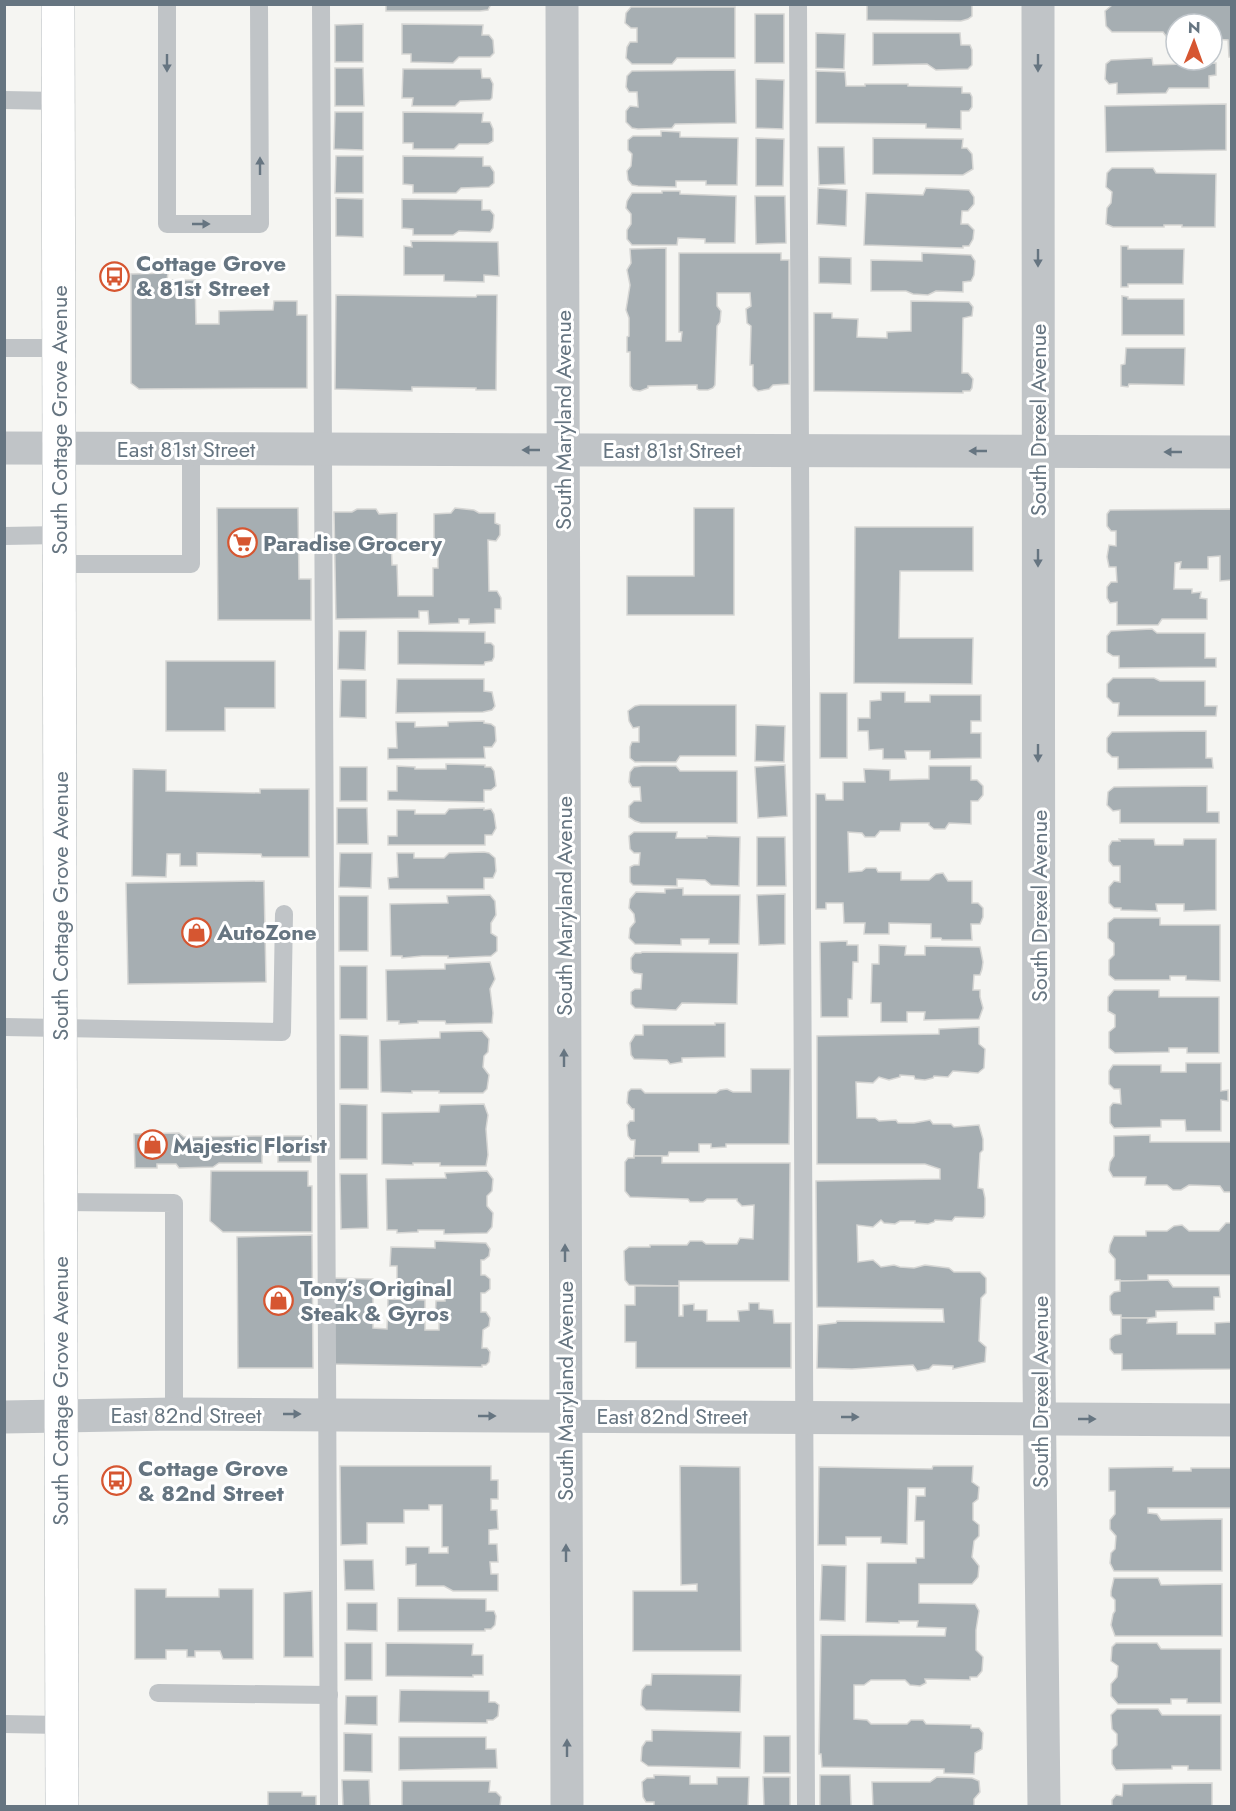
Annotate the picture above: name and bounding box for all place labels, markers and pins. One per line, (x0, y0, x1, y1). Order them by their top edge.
place label: Cottage Grove & 81st Street (136, 247, 286, 304)
bus stop icon: Cottage Grove & 81st Street (99, 260, 131, 292)
supermarket icon: Paradise Grocery (226, 527, 258, 559)
place label: Paradise Grocery (263, 527, 442, 559)
shop icon: AutoZone (180, 916, 212, 948)
place label: AutoZone (216, 916, 317, 948)
shop icon: Majestic Florist (136, 1129, 168, 1161)
place label: Majestic Florist (173, 1129, 327, 1161)
place label: Tony’s Original Steak & Gyros (300, 1272, 452, 1329)
shop icon: Tony’s Original Steak & Gyros (263, 1285, 295, 1317)
place label: Cottage Grove & 82nd Street (138, 1452, 288, 1509)
bus stop icon: Cottage Grove & 82nd Street (101, 1465, 133, 1497)

